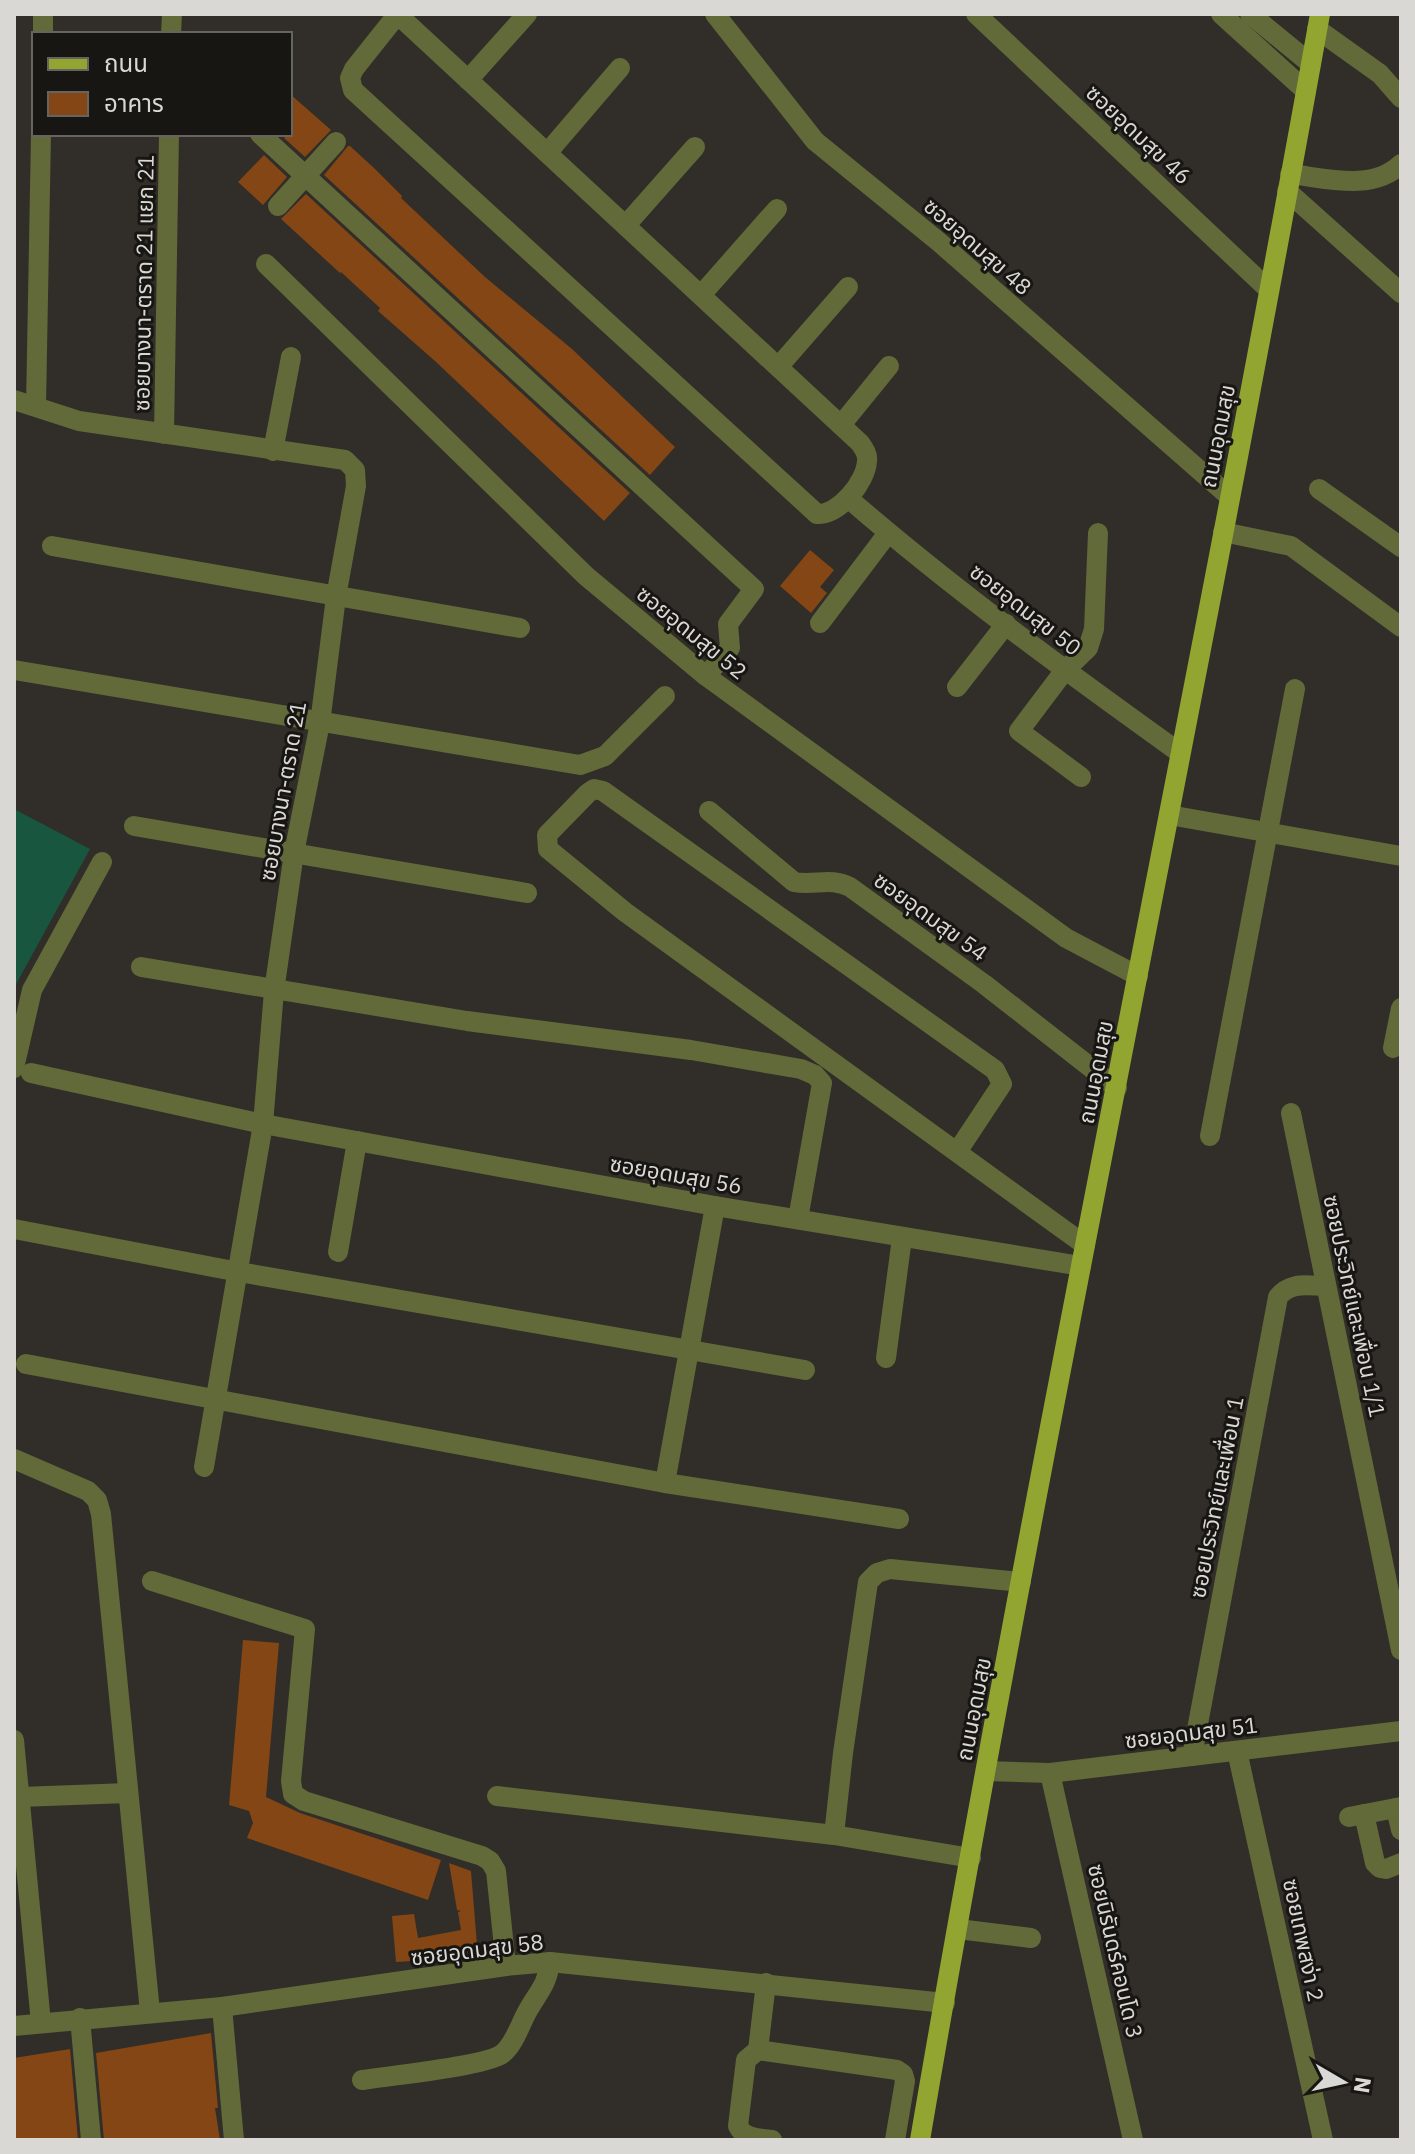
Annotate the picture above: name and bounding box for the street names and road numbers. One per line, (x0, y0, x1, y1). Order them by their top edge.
street label: ซอยอุดมสุข 46 (1080, 78, 1198, 190)
street label: ซอยบางนา-ตราด 21 แยก 21 (126, 154, 160, 412)
street label: ซอยอุดมสุข 48 (918, 191, 1038, 301)
street label: ถนนอุดมสุข (1193, 382, 1241, 490)
street label: ซอยอุดมสุข 50 (964, 556, 1088, 662)
street label: ซอยอุดมสุข 52 (631, 579, 753, 685)
street label: ซอยบางนา-ตราด 21 (252, 699, 312, 883)
street label: ซอยอุดมสุข 54 (868, 865, 994, 967)
street label: ถนนอุดมสุข (1071, 1018, 1119, 1126)
street label: ซอยอุดมสุข 56 (608, 1148, 744, 1200)
street label: ซอยประวิทย์และเพื่อน 1/1 (1317, 1192, 1393, 1420)
street label: ซอยประวิทย์และเพื่อน 1 (1182, 1394, 1250, 1600)
street label: ถนนอุดมสุข (949, 1655, 997, 1763)
street label: ซอยอุดมสุข 51 (1123, 1709, 1259, 1755)
street label: ซอยนิรันดร์คอนโด 3 (1082, 1861, 1150, 2041)
street label: ซอยเทพสง่า 2 (1277, 1876, 1331, 2004)
street label: ซอยอุดมสุข 58 (409, 1926, 545, 1972)

